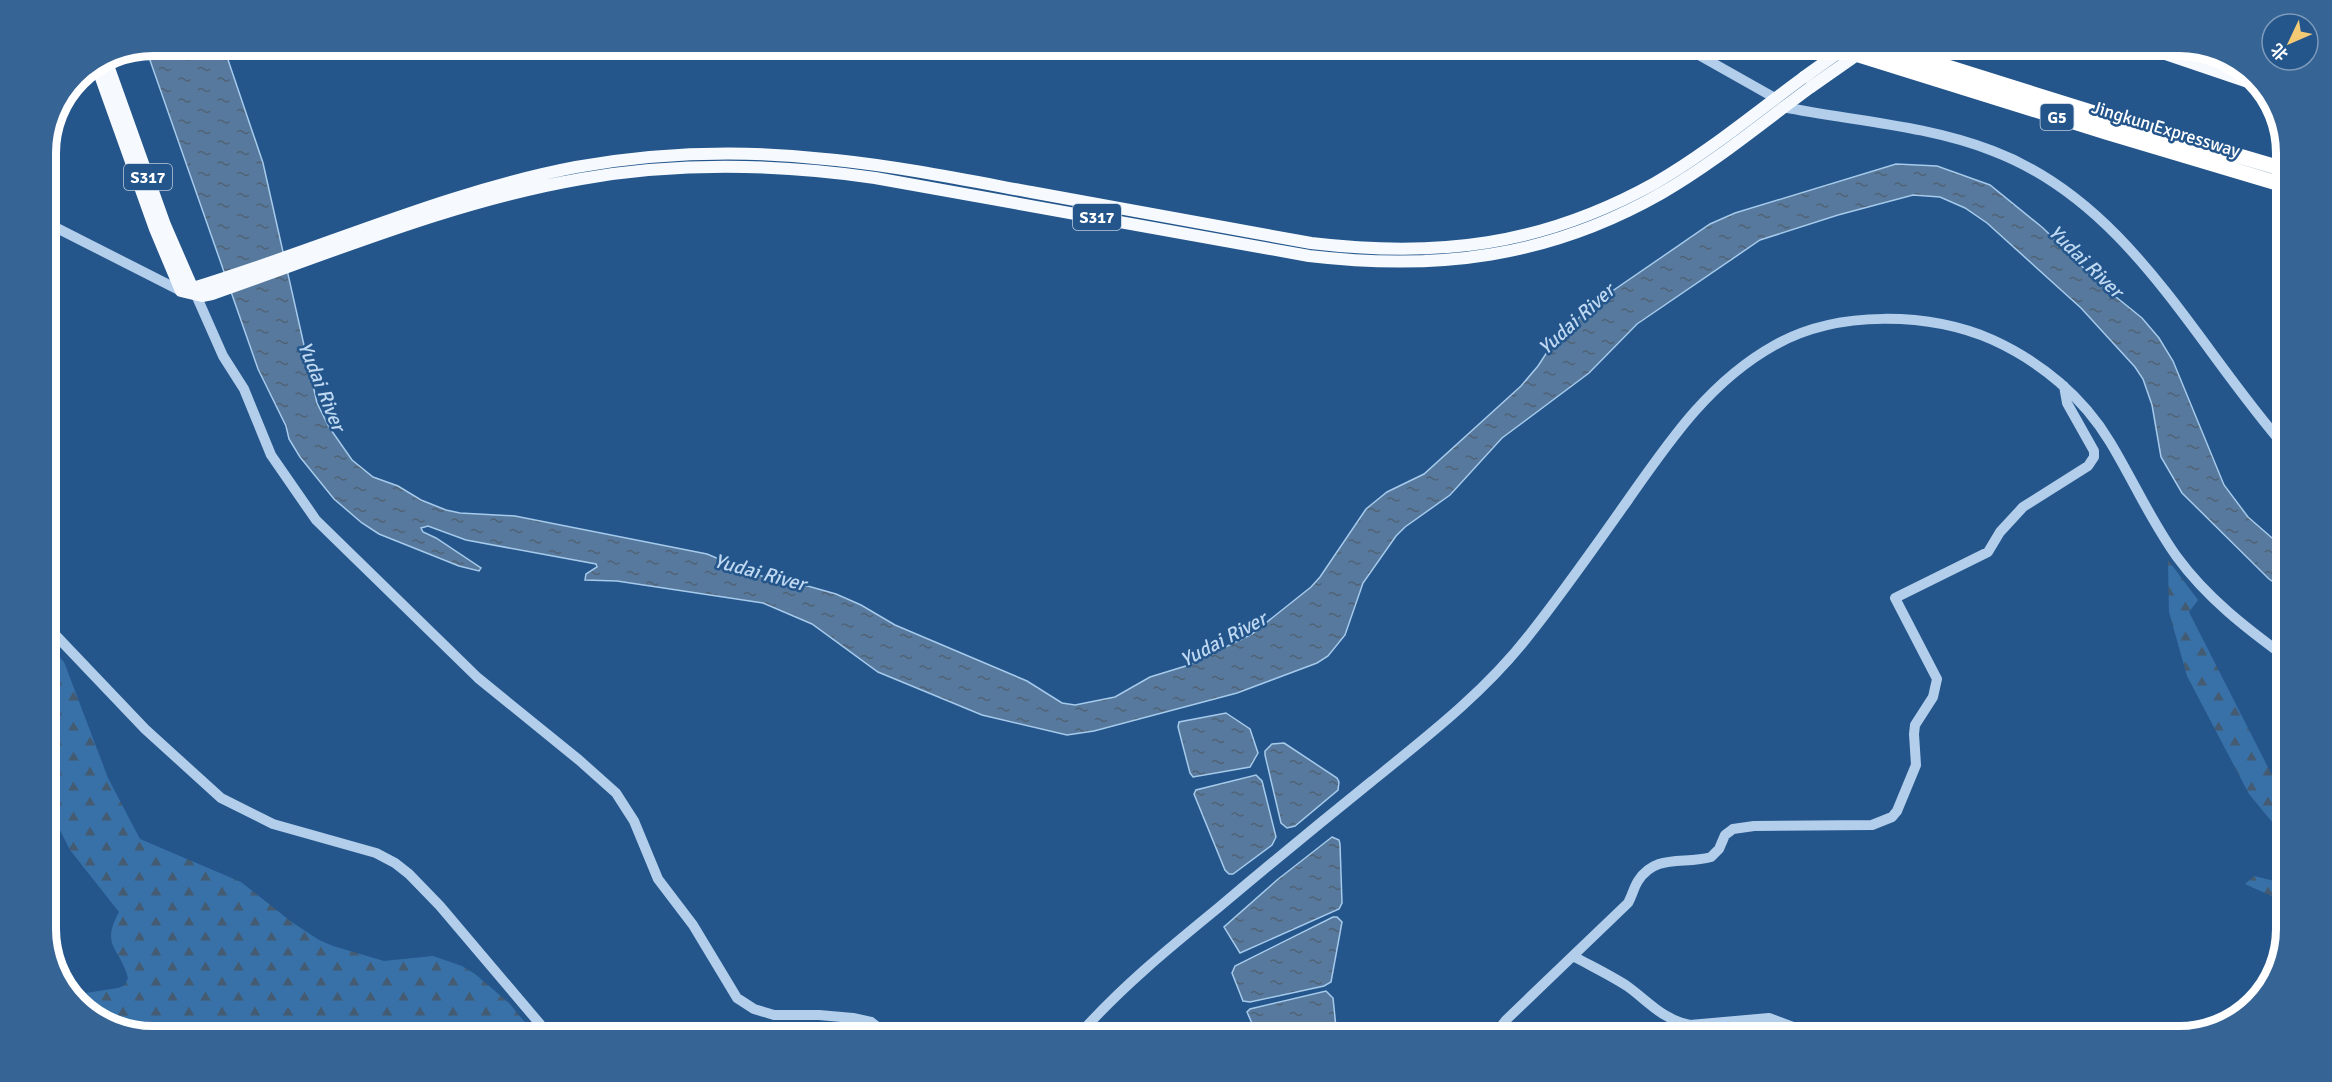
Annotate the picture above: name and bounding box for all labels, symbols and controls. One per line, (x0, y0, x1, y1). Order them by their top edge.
north arrow (2260, 12, 2320, 72)
text: 北 (2267, 39, 2293, 64)
street label: Jingkun Expressway (2089, 96, 2243, 162)
road number: G5 (2040, 104, 2074, 130)
road number: S317 (124, 164, 172, 190)
road number: S317 (1073, 204, 1121, 230)
water label: Yudai River (2043, 220, 2130, 305)
water label: Yudai River (1533, 277, 1622, 360)
water label: Yudai River (292, 338, 352, 437)
water label: Yudai River (711, 548, 811, 597)
water label: Yudai River (1176, 605, 1273, 673)

